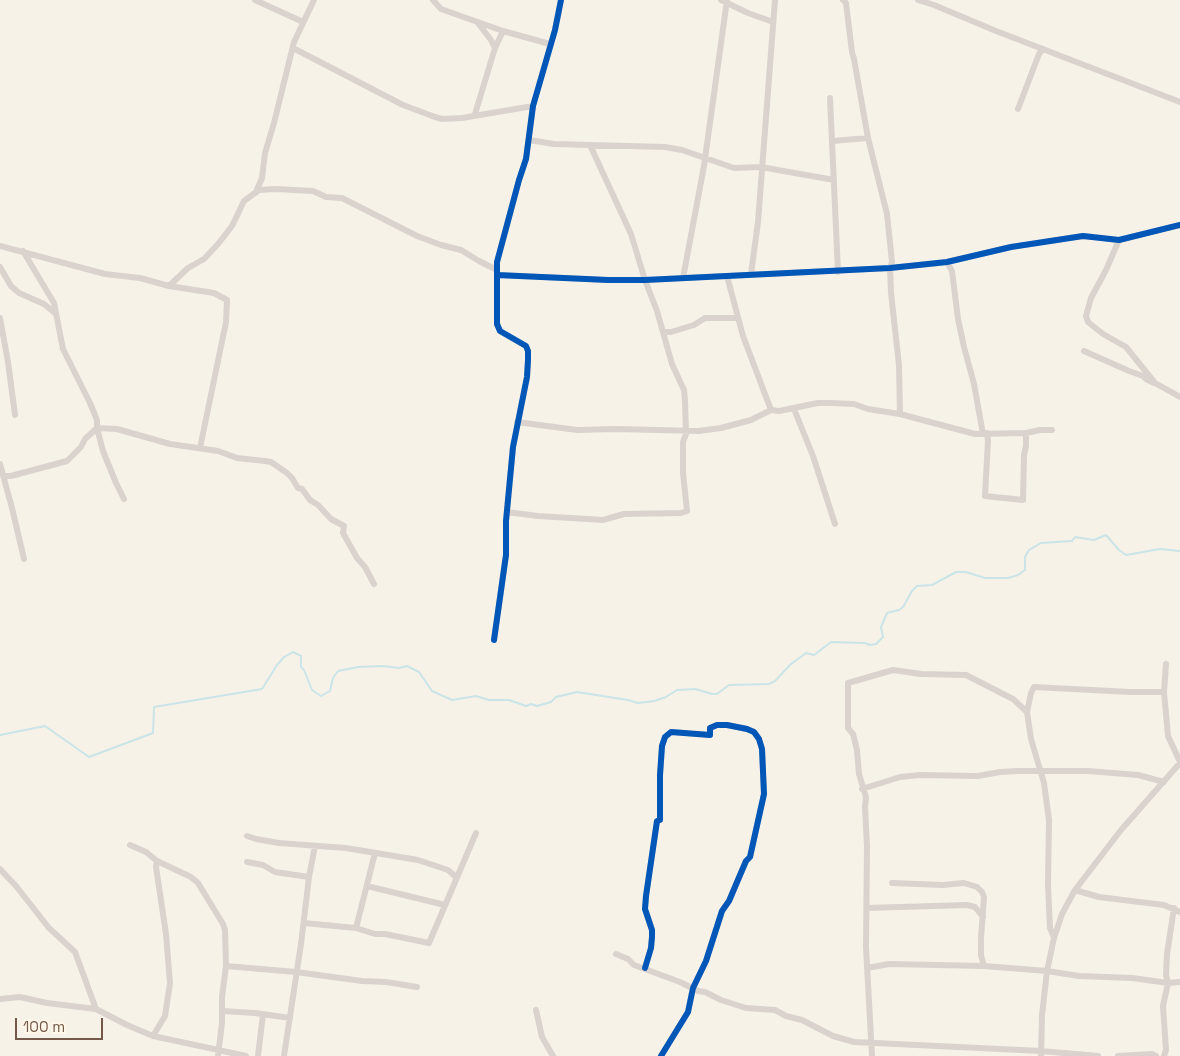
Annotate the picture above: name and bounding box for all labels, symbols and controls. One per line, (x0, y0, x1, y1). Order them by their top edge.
scale bar (18, 1008, 105, 1040)
text: 100 m (23, 1017, 65, 1036)

